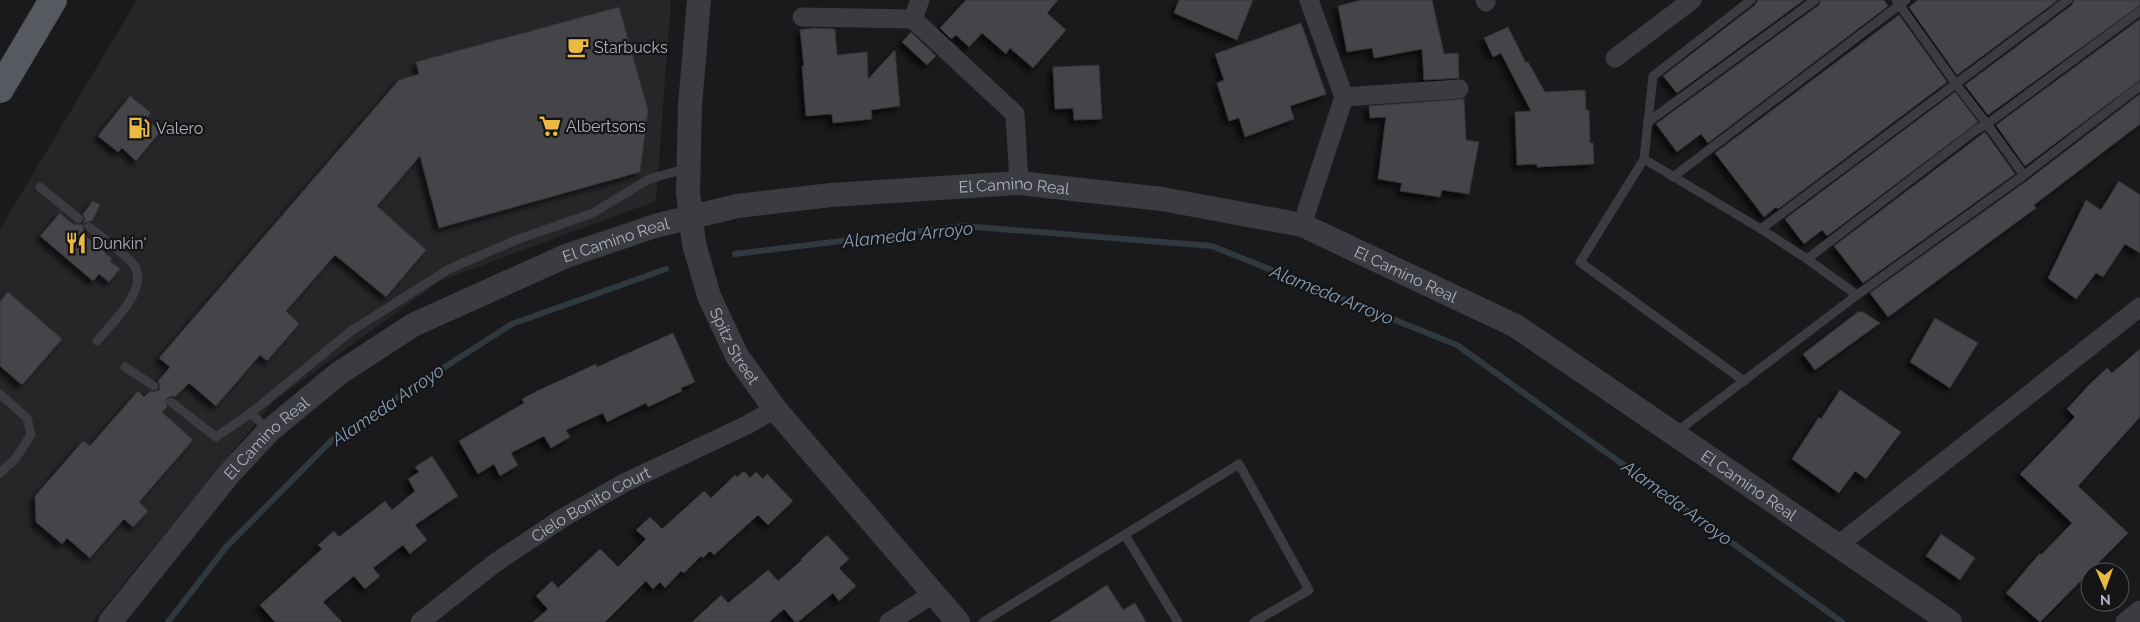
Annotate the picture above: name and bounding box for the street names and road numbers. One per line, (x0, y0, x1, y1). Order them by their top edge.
street label: El Camino Real (958, 174, 1071, 199)
street label: El Camino Real (560, 214, 672, 267)
street label: El Camino Real (1351, 242, 1461, 307)
street label: Spitz Street (706, 305, 764, 389)
street label: El Camino Real (220, 392, 314, 483)
street label: El Camino Real (1698, 446, 1801, 525)
street label: Cielo Bonito Court (528, 463, 654, 546)

